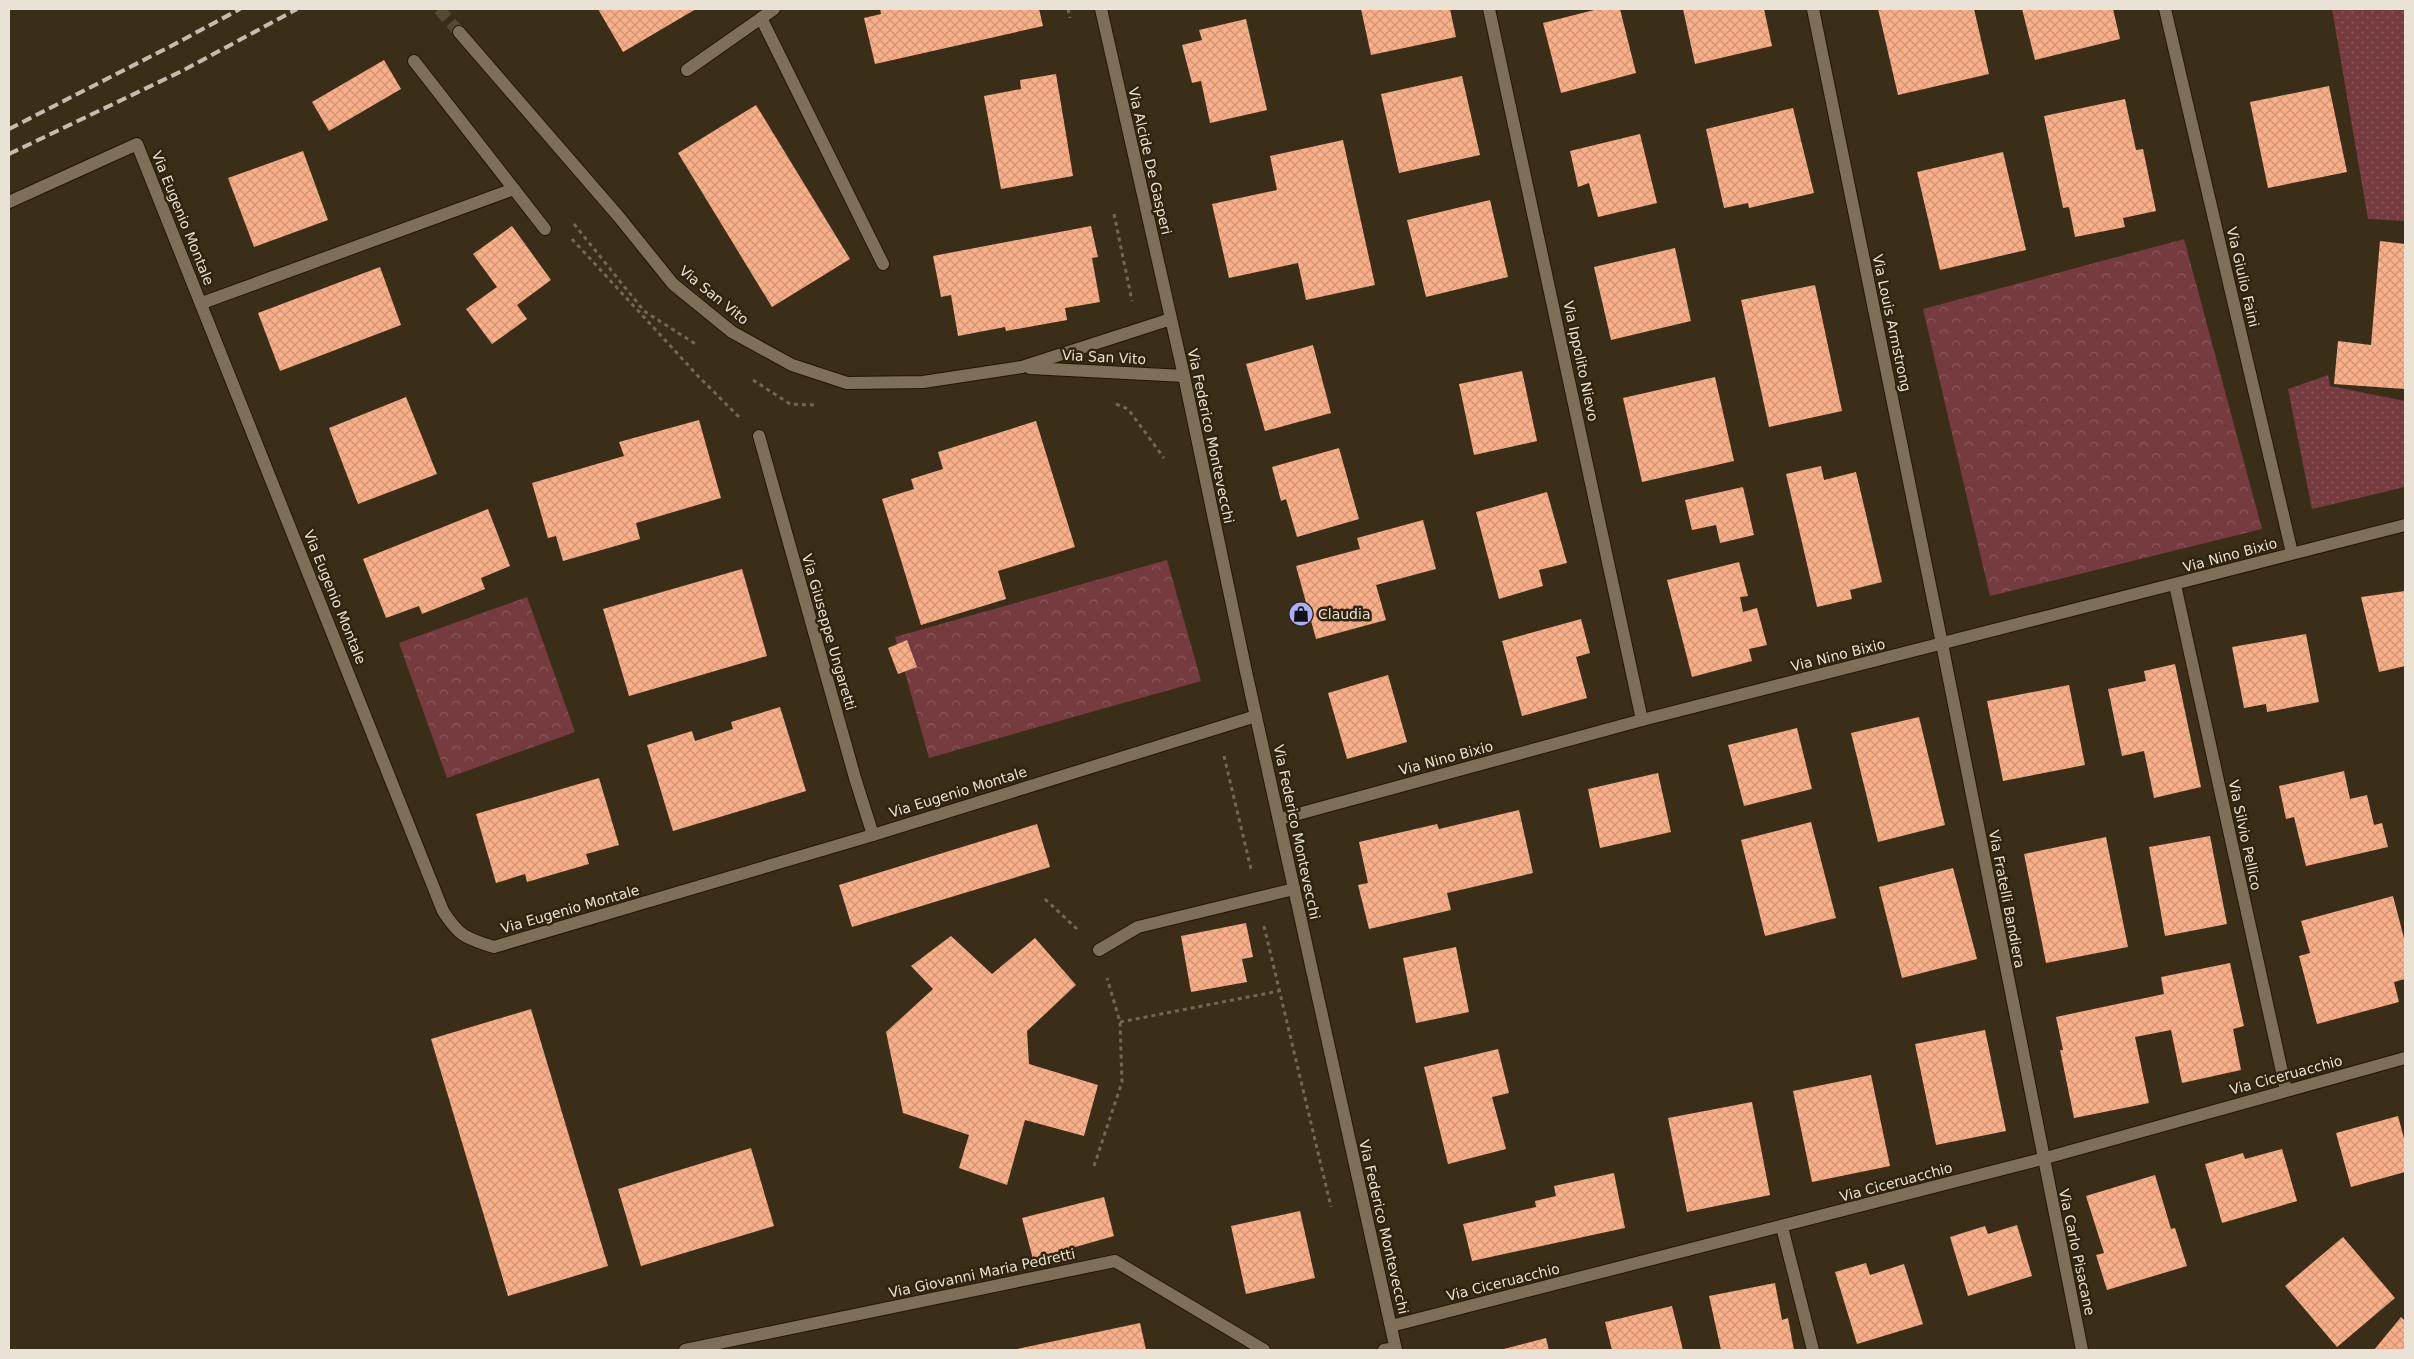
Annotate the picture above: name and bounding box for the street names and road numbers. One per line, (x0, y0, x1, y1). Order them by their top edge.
street label: Via Alcide De Gasperi (1125, 86, 1175, 236)
street label: Via Eugenio Montale (149, 149, 217, 287)
street label: Via Giulio Faini (2224, 225, 2262, 329)
street label: Via Louis Armstrong (1870, 253, 1914, 393)
street label: Via San Vito (676, 262, 752, 328)
street label: Via Ippolito Nievo (1560, 299, 1602, 423)
street label: Via San Vito (1062, 347, 1146, 367)
street label: Via Federico Montevecchi (1185, 347, 1237, 525)
street label: Via Eugenio Montale (301, 528, 369, 666)
street label: Via Nino Bixio (2181, 535, 2279, 575)
street label: Via Giuseppe Ungaretti (799, 552, 859, 712)
street label: Via Nino Bixio (1789, 636, 1887, 674)
street label: Via Nino Bixio (1397, 738, 1495, 778)
street label: Via Federico Montevecchi (1271, 743, 1323, 921)
street label: Via Eugenio Montale (887, 763, 1029, 821)
street label: Via Silvio Pellico (2225, 778, 2265, 892)
street label: Via Fratelli Bandiera (1986, 828, 2028, 970)
street label: Via Eugenio Montale (499, 882, 641, 936)
street label: Via Ciceruacchio (2228, 1052, 2344, 1098)
street label: Via Federico Montevecchi (1356, 1138, 1412, 1316)
street label: Via Ciceruacchio (1838, 1159, 1954, 1205)
street label: Via Carlo Pisacane (2056, 1187, 2098, 1317)
street label: Via Giovanni Maria Pedretti (887, 1245, 1077, 1301)
street label: Via Ciceruacchio (1445, 1260, 1561, 1304)

